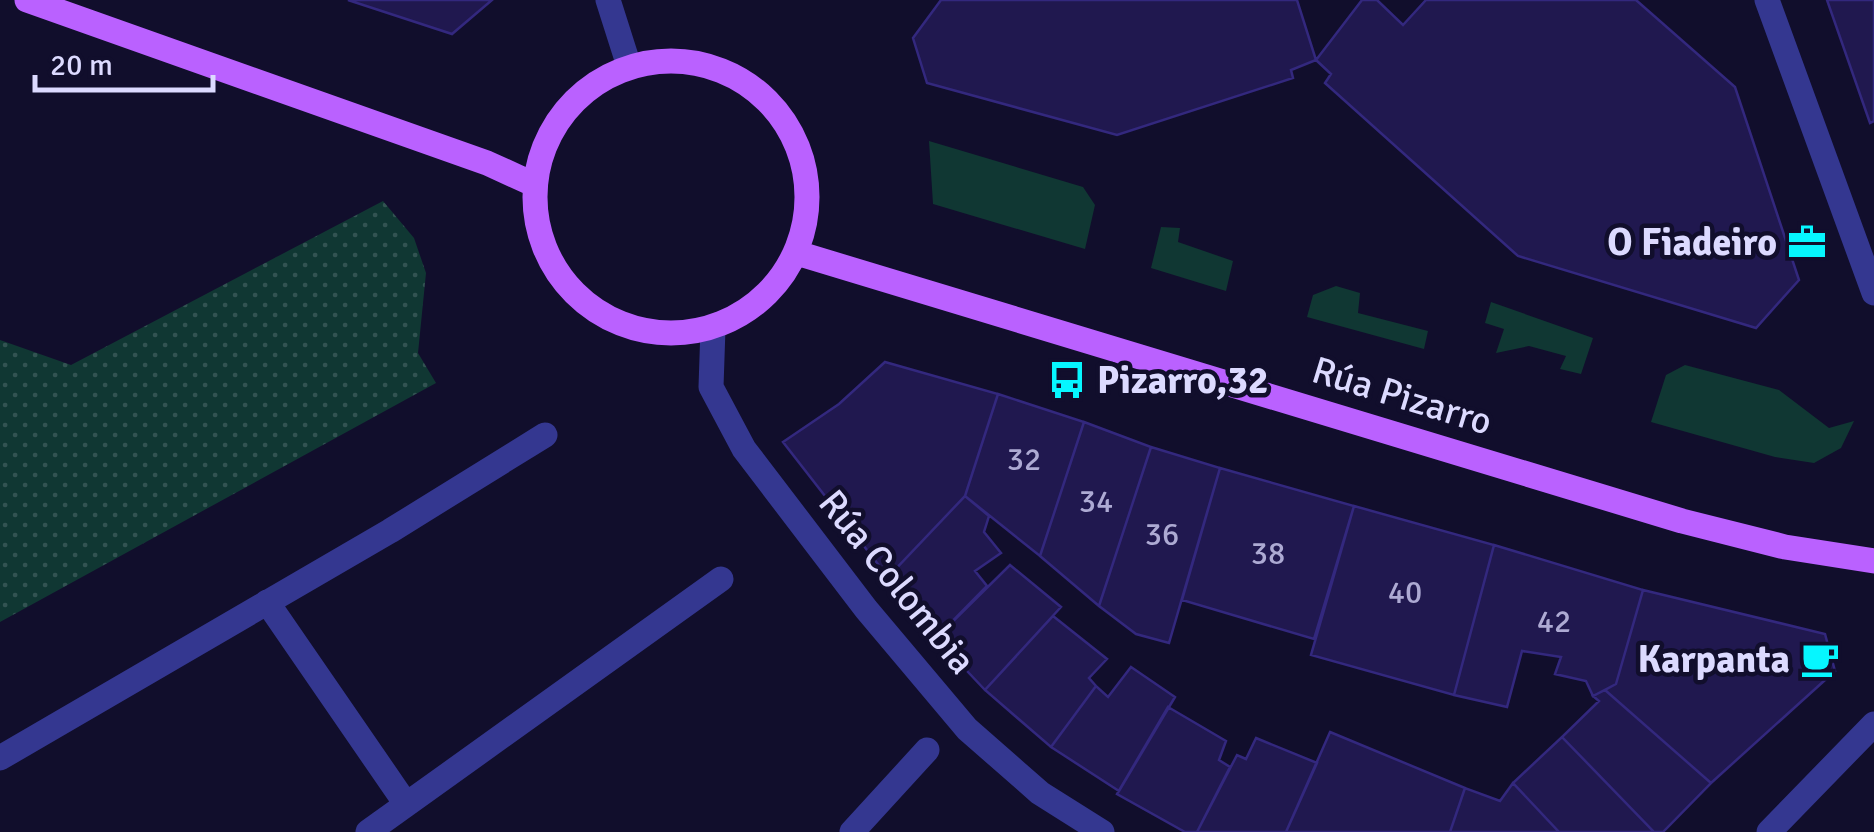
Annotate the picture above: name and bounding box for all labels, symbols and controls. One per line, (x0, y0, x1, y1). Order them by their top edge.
scale bar (35, 30, 212, 92)
text: 20 m (50, 47, 113, 84)
place label: O Fiadeiro (1607, 219, 1777, 266)
office icon: O Fiadeiro (1786, 221, 1828, 263)
street label: Rúa Pizarro (1306, 346, 1498, 446)
place label: Pizarro,32 (1097, 357, 1269, 404)
bus stop icon: Pizarro,32 (1046, 359, 1088, 401)
house number: 32 (1007, 440, 1041, 479)
street label: Rúa Colombia (808, 480, 986, 684)
house number: 34 (1079, 482, 1113, 521)
house number: 36 (1145, 515, 1179, 554)
house number: 38 (1251, 534, 1285, 573)
house number: 40 (1388, 573, 1422, 612)
house number: 42 (1537, 602, 1571, 641)
place label: Karpanta (1637, 636, 1790, 683)
cafe icon: Karpanta (1799, 638, 1841, 680)

